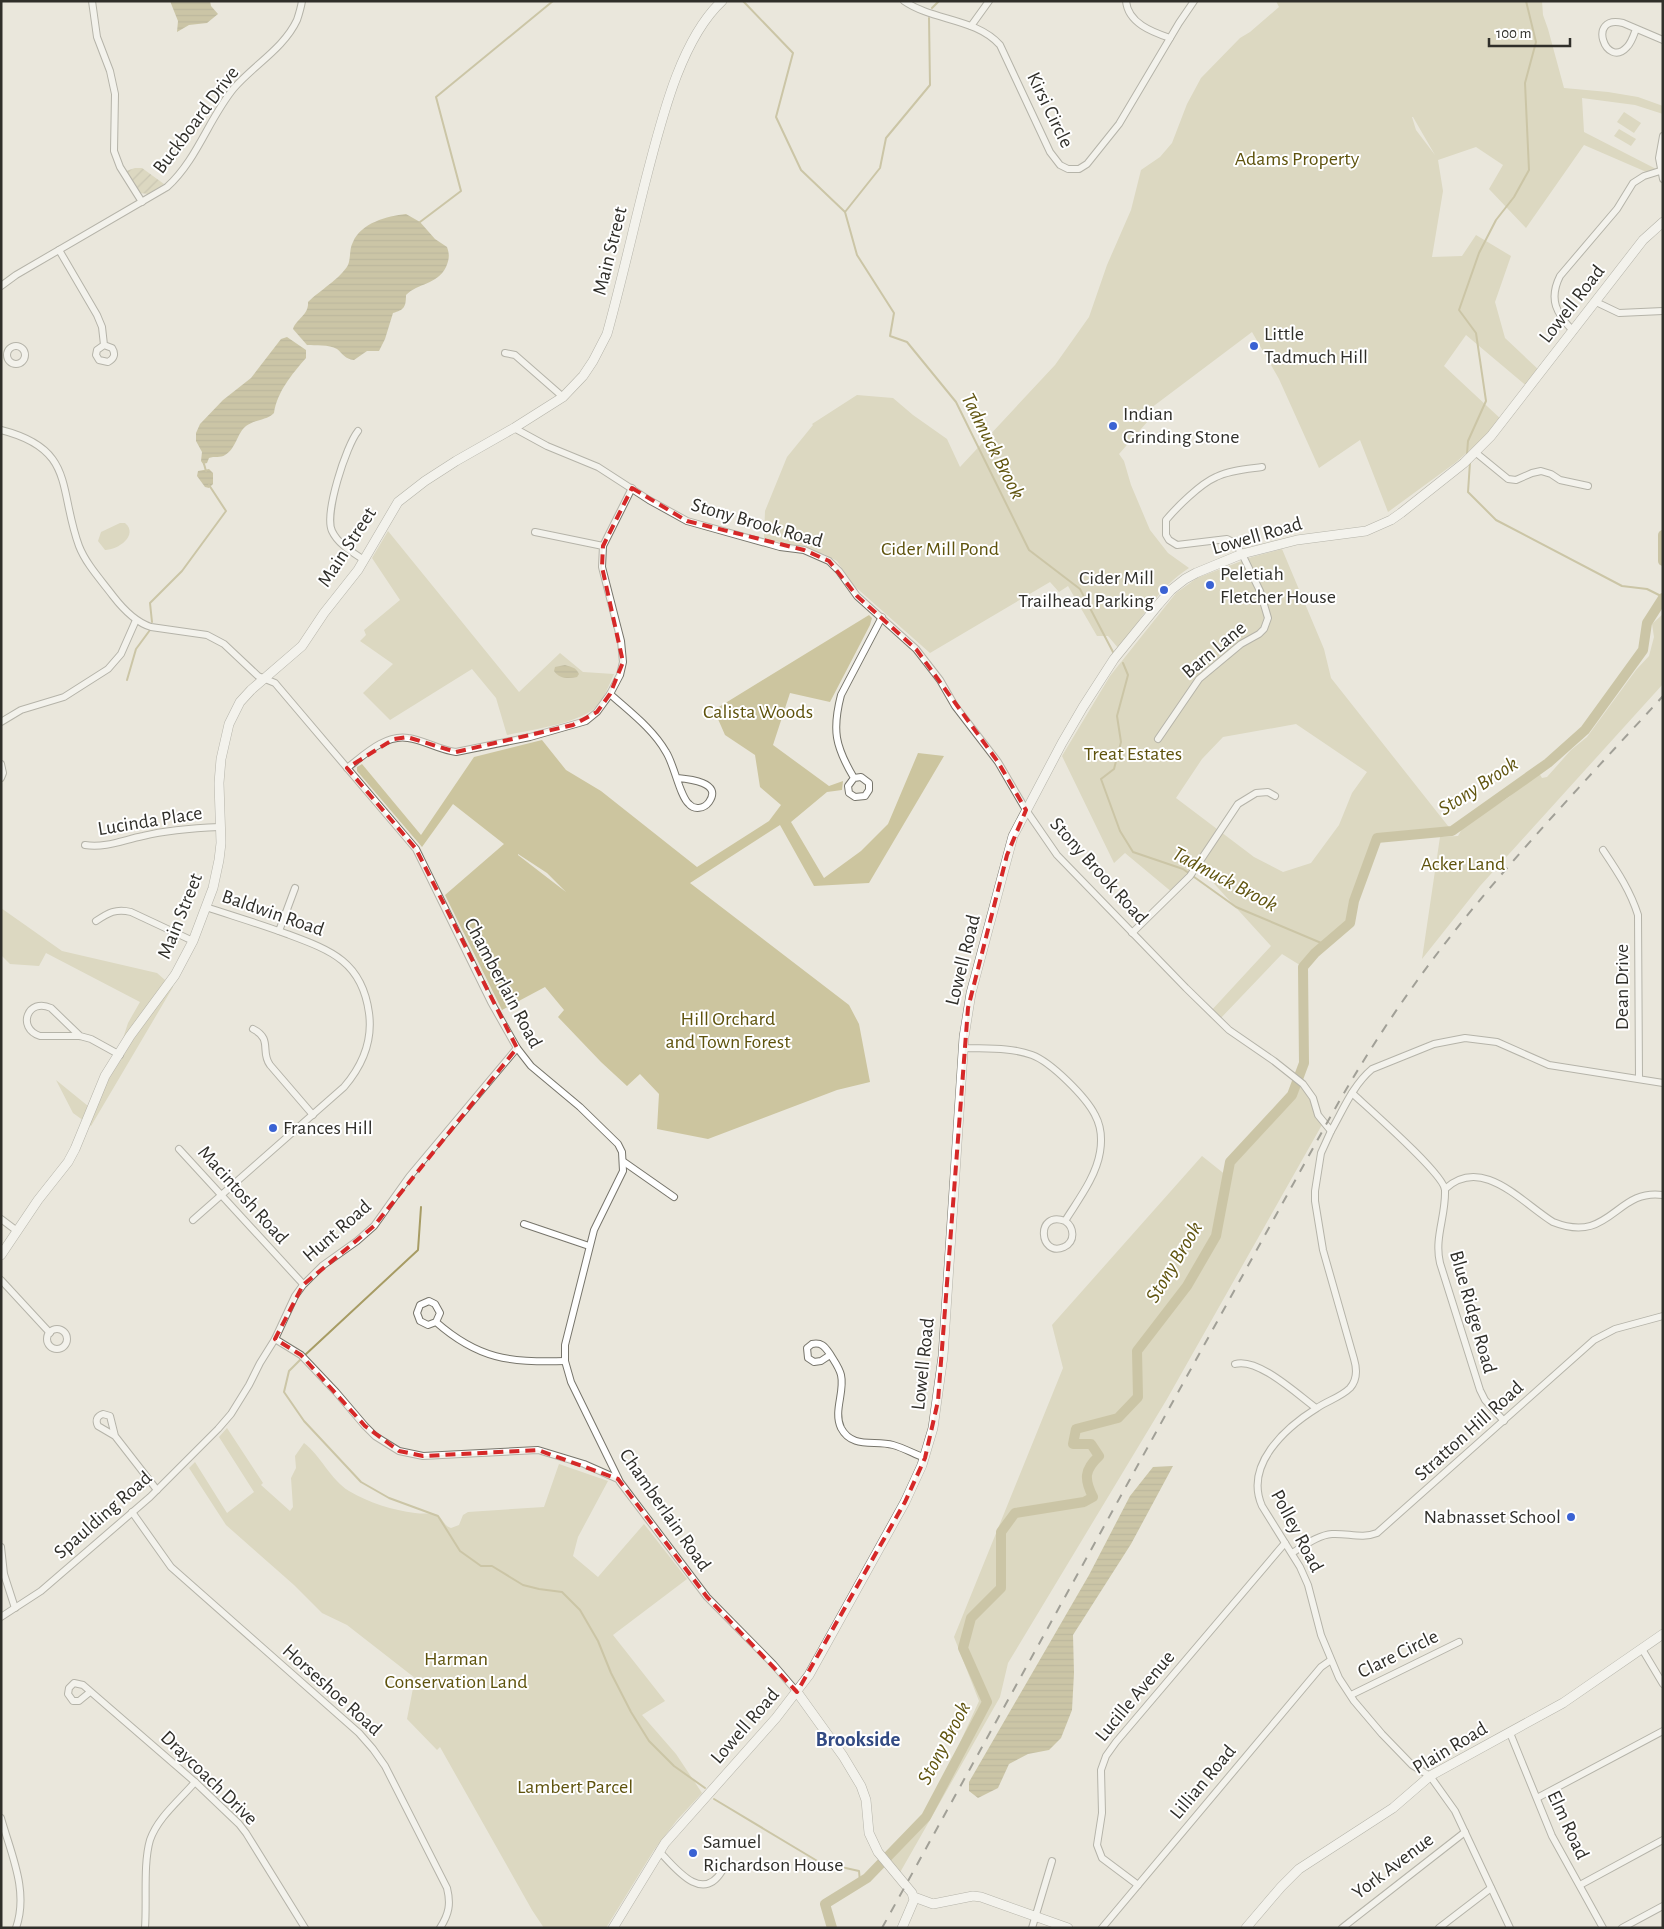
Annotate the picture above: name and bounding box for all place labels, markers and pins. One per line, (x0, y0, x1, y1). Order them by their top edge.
place label: Little Tadmuch Hill (1264, 324, 1368, 367)
marker: Little Tadmuch Hill (1248, 340, 1260, 352)
place label: Indian Grinding Stone (1123, 404, 1239, 447)
marker: Indian Grinding Stone (1107, 420, 1119, 432)
place label: Peletiah Fletcher House (1220, 564, 1336, 607)
place label: Cider Mill Trailhead Parking (1018, 568, 1154, 611)
marker: Peletiah Fletcher House (1204, 579, 1216, 591)
marker: Cider Mill Trailhead Parking (1158, 584, 1170, 596)
place label: Frances Hill (283, 1118, 373, 1138)
marker: Frances Hill (267, 1122, 279, 1134)
place label: Nabnasset School (1423, 1507, 1561, 1527)
marker: Nabnasset School (1565, 1511, 1577, 1523)
place label: Samuel Richardson House (703, 1832, 843, 1875)
marker: Samuel Richardson House (687, 1847, 699, 1859)

